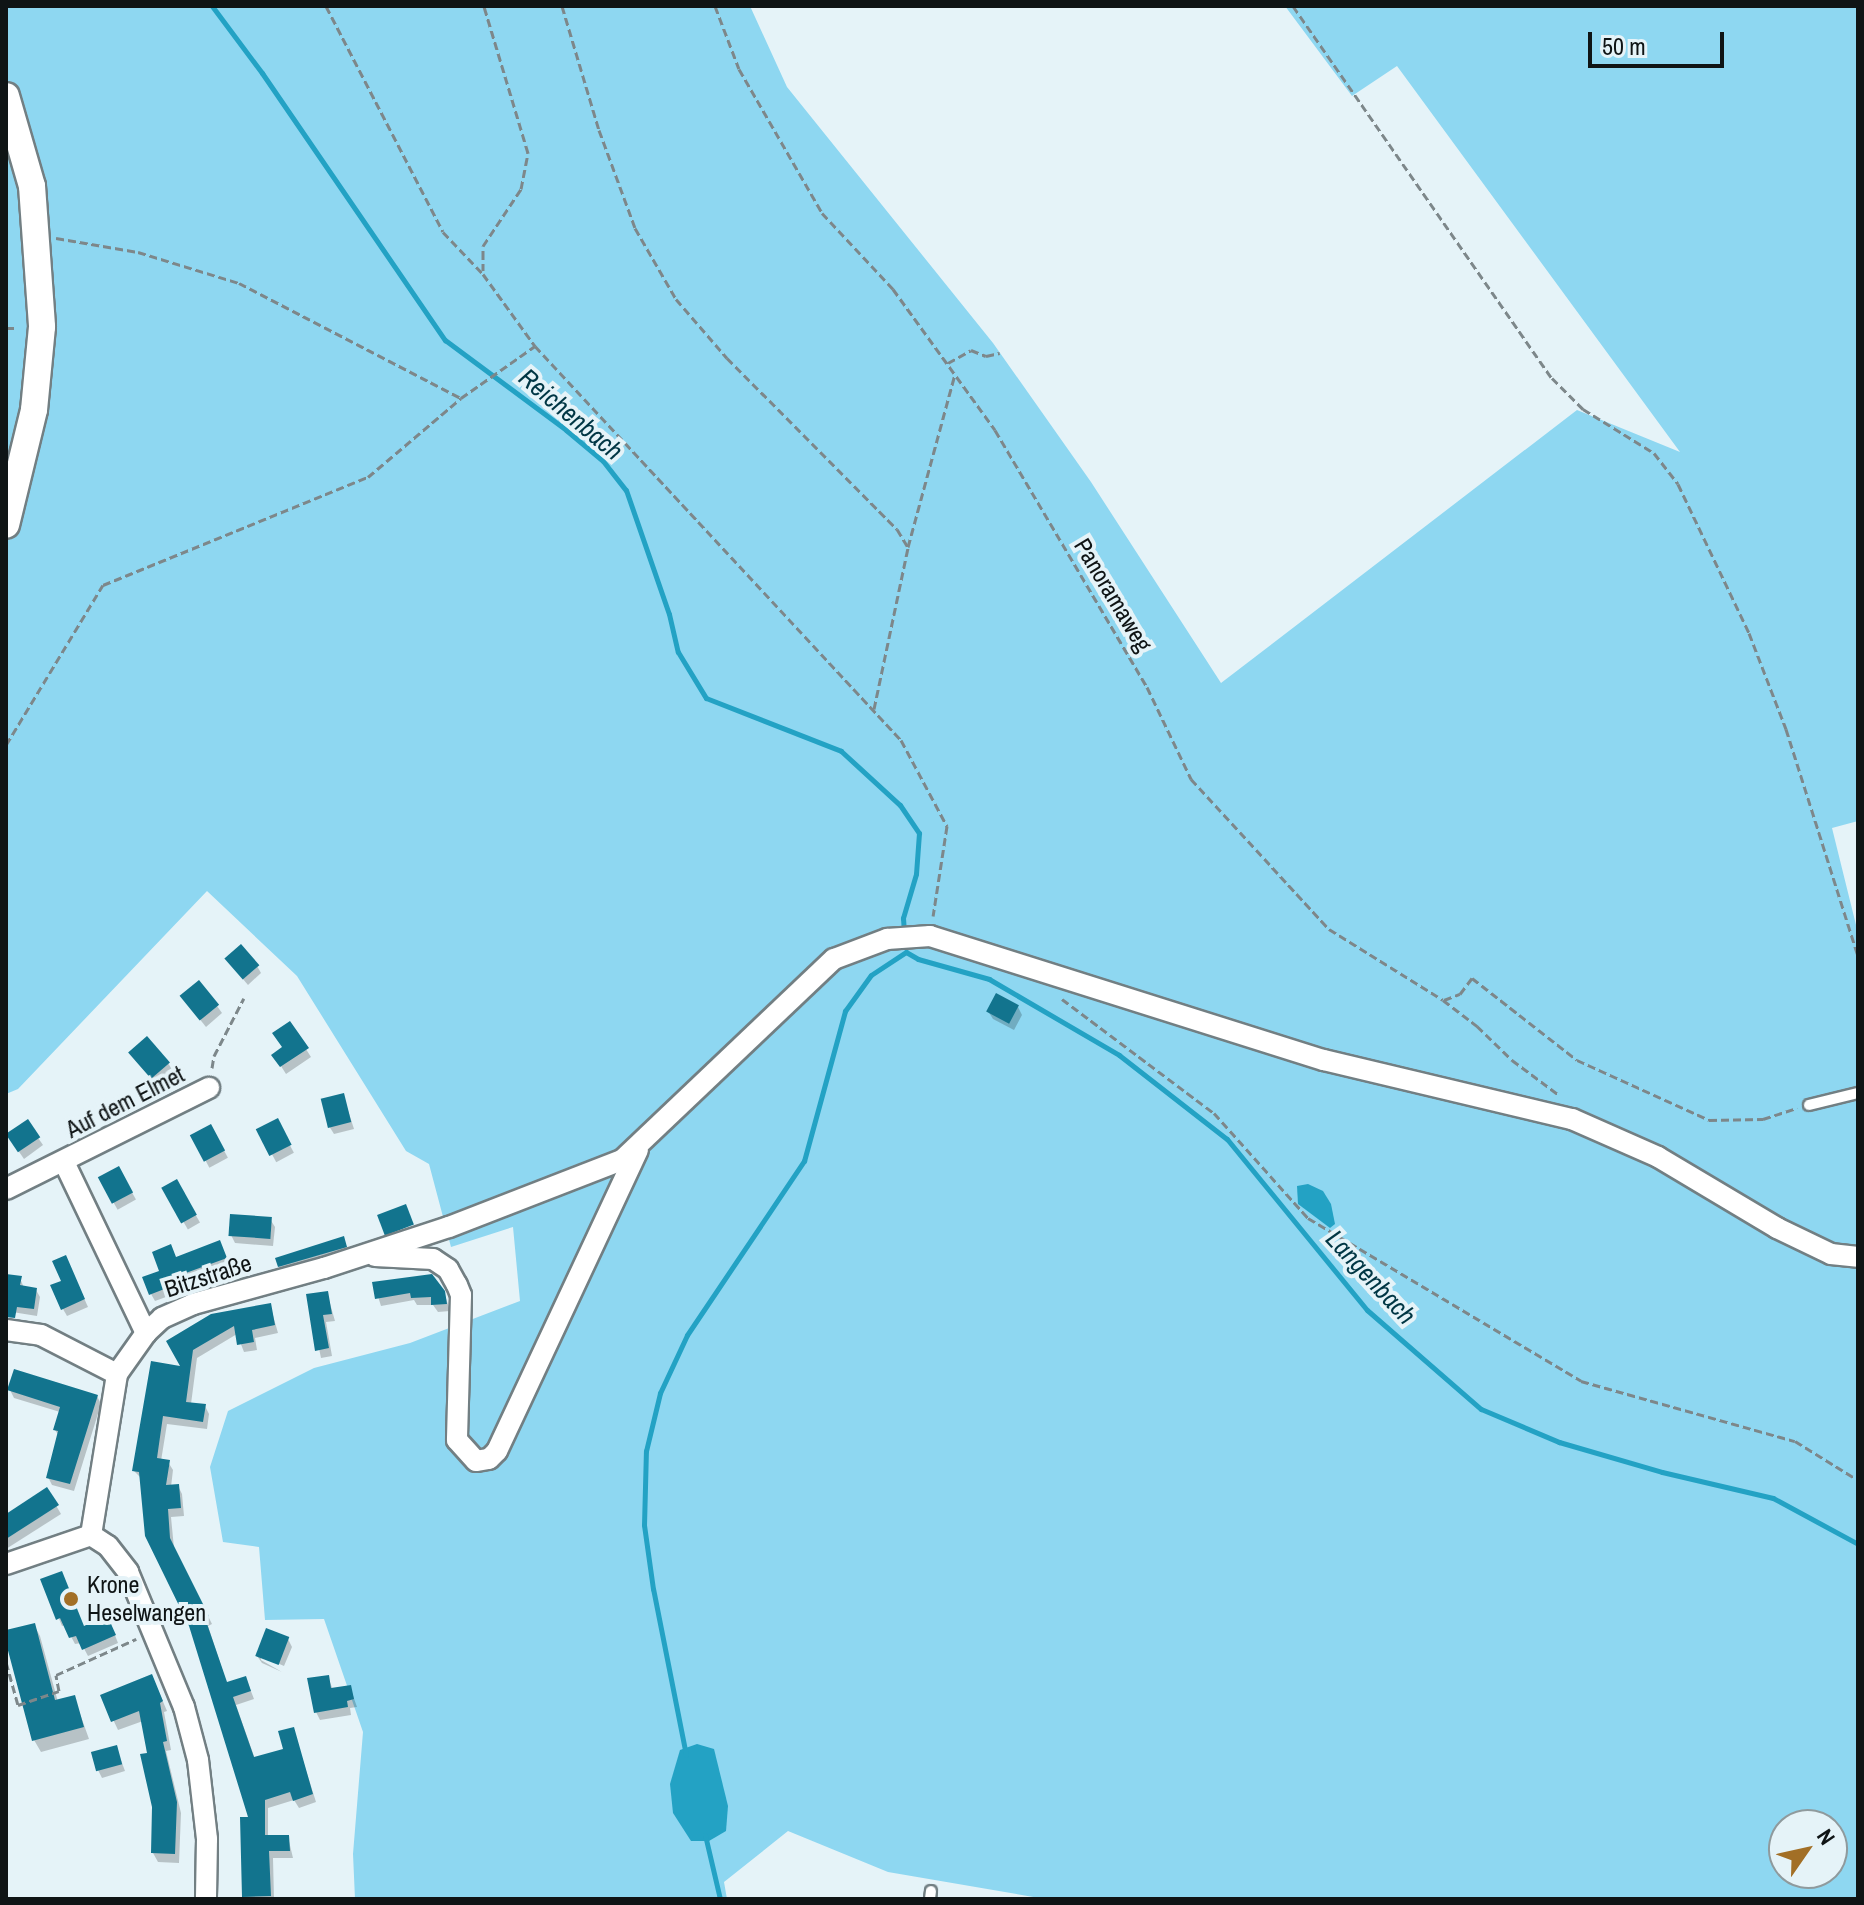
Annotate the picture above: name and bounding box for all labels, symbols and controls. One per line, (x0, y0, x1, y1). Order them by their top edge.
scale bar (1592, 16, 1728, 66)
text: 50 m (1602, 30, 1646, 62)
water label: Reichenbach (513, 362, 629, 466)
street label: Panoramaweg (1068, 533, 1158, 657)
street label: Auf dem Elmet (61, 1060, 189, 1144)
water label: Langenbach (1320, 1223, 1422, 1331)
street label: Bitzstraße (161, 1248, 255, 1304)
place label: Krone Heselwangen (87, 1571, 206, 1627)
marker: Krone Heselwangen (62, 1590, 80, 1608)
north arrow (1768, 1809, 1848, 1889)
text: N (1810, 1823, 1842, 1850)

